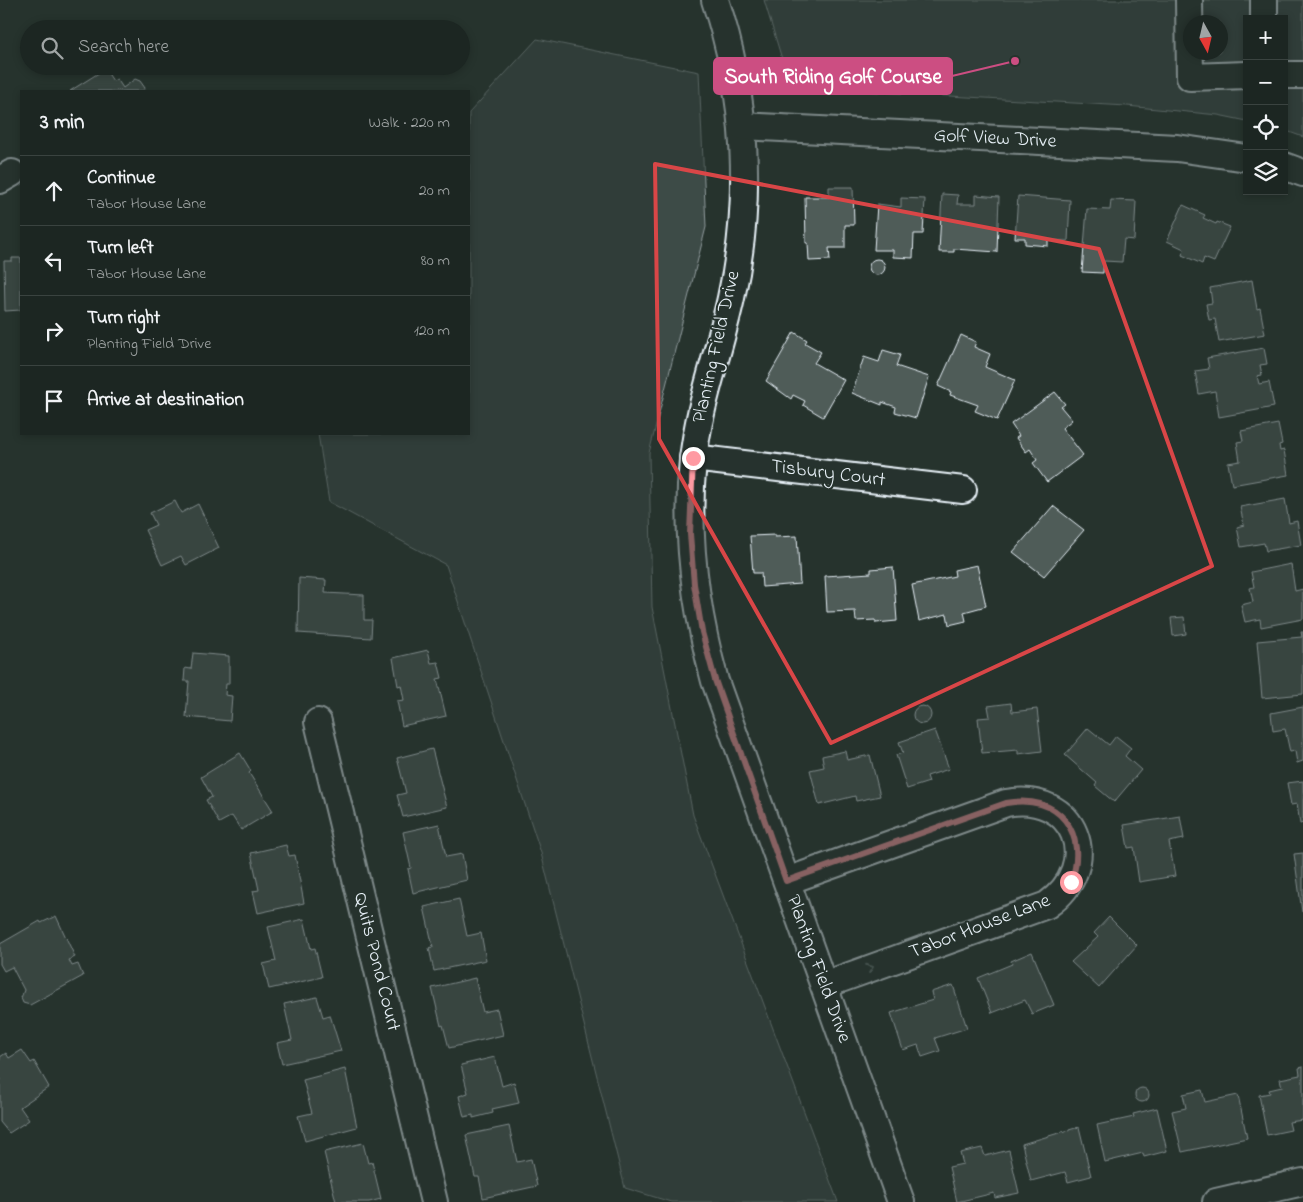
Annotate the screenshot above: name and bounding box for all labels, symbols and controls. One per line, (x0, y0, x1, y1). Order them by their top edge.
north arrow (1183, 15, 1228, 60)
map controls (1243, 15, 1288, 195)
button: + (1243, 15, 1288, 60)
search box (20, 20, 470, 75)
icon: search (38, 34, 66, 62)
text: Search here (78, 34, 169, 61)
callout: South Riding Golf Course (714, 58, 952, 94)
button: − (1243, 60, 1288, 105)
text: South Riding Golf Course (724, 63, 942, 95)
button: locate (1243, 105, 1288, 150)
text: 3 min (40, 108, 84, 138)
text: Walk · 220 m (369, 111, 450, 135)
street label: Golf View Drive (933, 121, 1057, 157)
button: layers (1243, 150, 1288, 195)
text: Continue (87, 165, 155, 192)
icon: ahead (40, 177, 68, 205)
text: 20 m (419, 179, 450, 203)
text: Tabor House Lane (87, 192, 206, 216)
text: Turn left (87, 235, 154, 262)
icon: left (40, 247, 68, 275)
text: 80 m (421, 249, 450, 273)
text: Tabor House Lane (87, 262, 206, 286)
street label: Planting Field Drive (685, 268, 750, 426)
text: Turn right (87, 305, 160, 332)
icon: right (40, 317, 68, 345)
text: 120 m (414, 319, 450, 343)
text: Planting Field Drive (87, 332, 211, 356)
icon: arrive (40, 387, 68, 415)
text: Arrive at destination (87, 387, 244, 414)
route end (682, 447, 705, 470)
street label: Tisbury Court (769, 453, 887, 495)
route start (1060, 871, 1083, 894)
street label: Tabor House Lane (905, 887, 1055, 967)
street label: Quits Pond Court (345, 889, 407, 1035)
street label: Planting Field Drive (777, 891, 858, 1047)
one-way arrow (865, 964, 873, 974)

